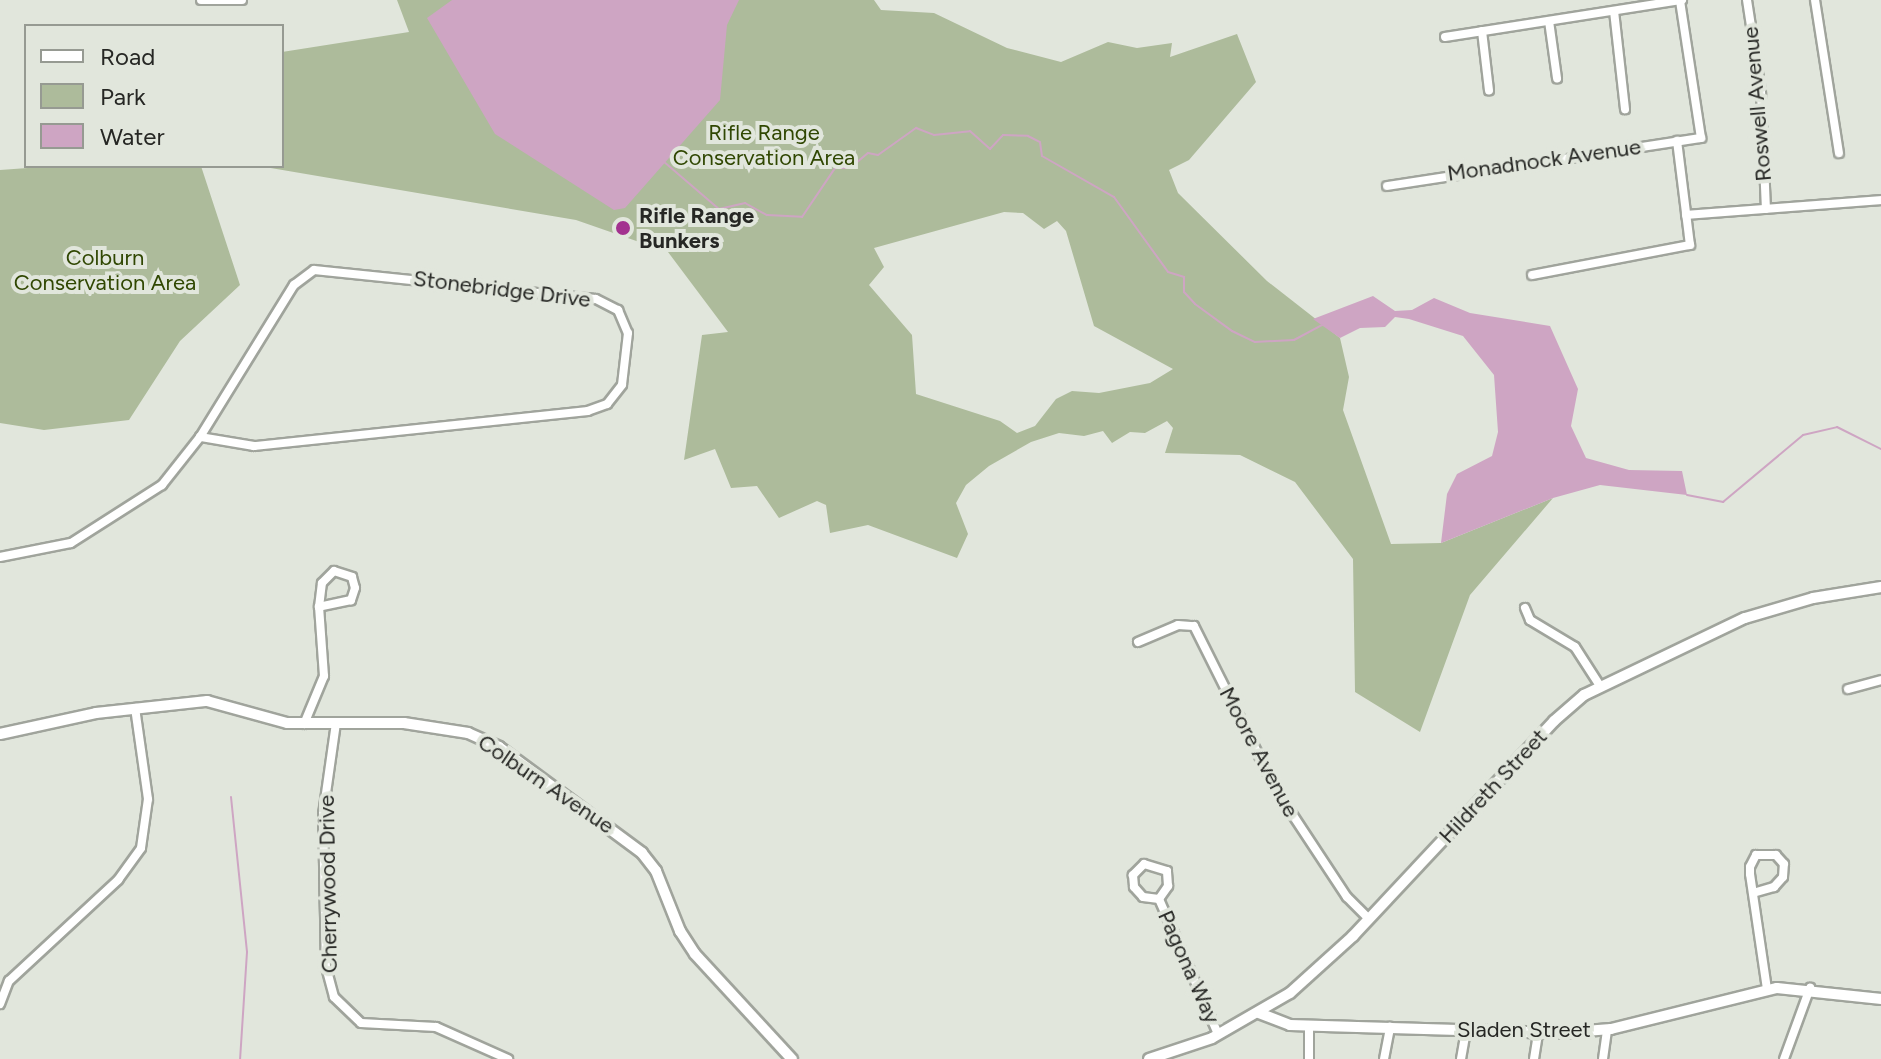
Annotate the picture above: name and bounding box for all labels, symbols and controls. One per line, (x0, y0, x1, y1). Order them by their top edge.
legend (24, 24, 284, 168)
street label: Roswell Avenue (1737, 25, 1777, 183)
text: Road (100, 42, 155, 71)
text: Park (100, 82, 146, 111)
park label: Rifle Range Conservation Area (673, 119, 855, 170)
text: Water (100, 122, 165, 151)
street label: Monadnock Avenue (1446, 133, 1642, 187)
place label: Rifle Range Bunkers (639, 202, 754, 254)
marker: Rifle Range Bunkers (614, 219, 632, 237)
park label: Colburn Conservation Area (14, 244, 196, 296)
street label: Stonebridge Drive (412, 265, 592, 313)
street label: Moore Avenue (1214, 682, 1304, 822)
street label: Hildreth Street (1433, 723, 1553, 849)
street label: Colburn Avenue (473, 729, 619, 839)
street label: Cherrywood Drive (313, 795, 343, 973)
street label: Pagona Way (1152, 906, 1226, 1028)
street label: Sladen Street (1457, 1017, 1591, 1043)

